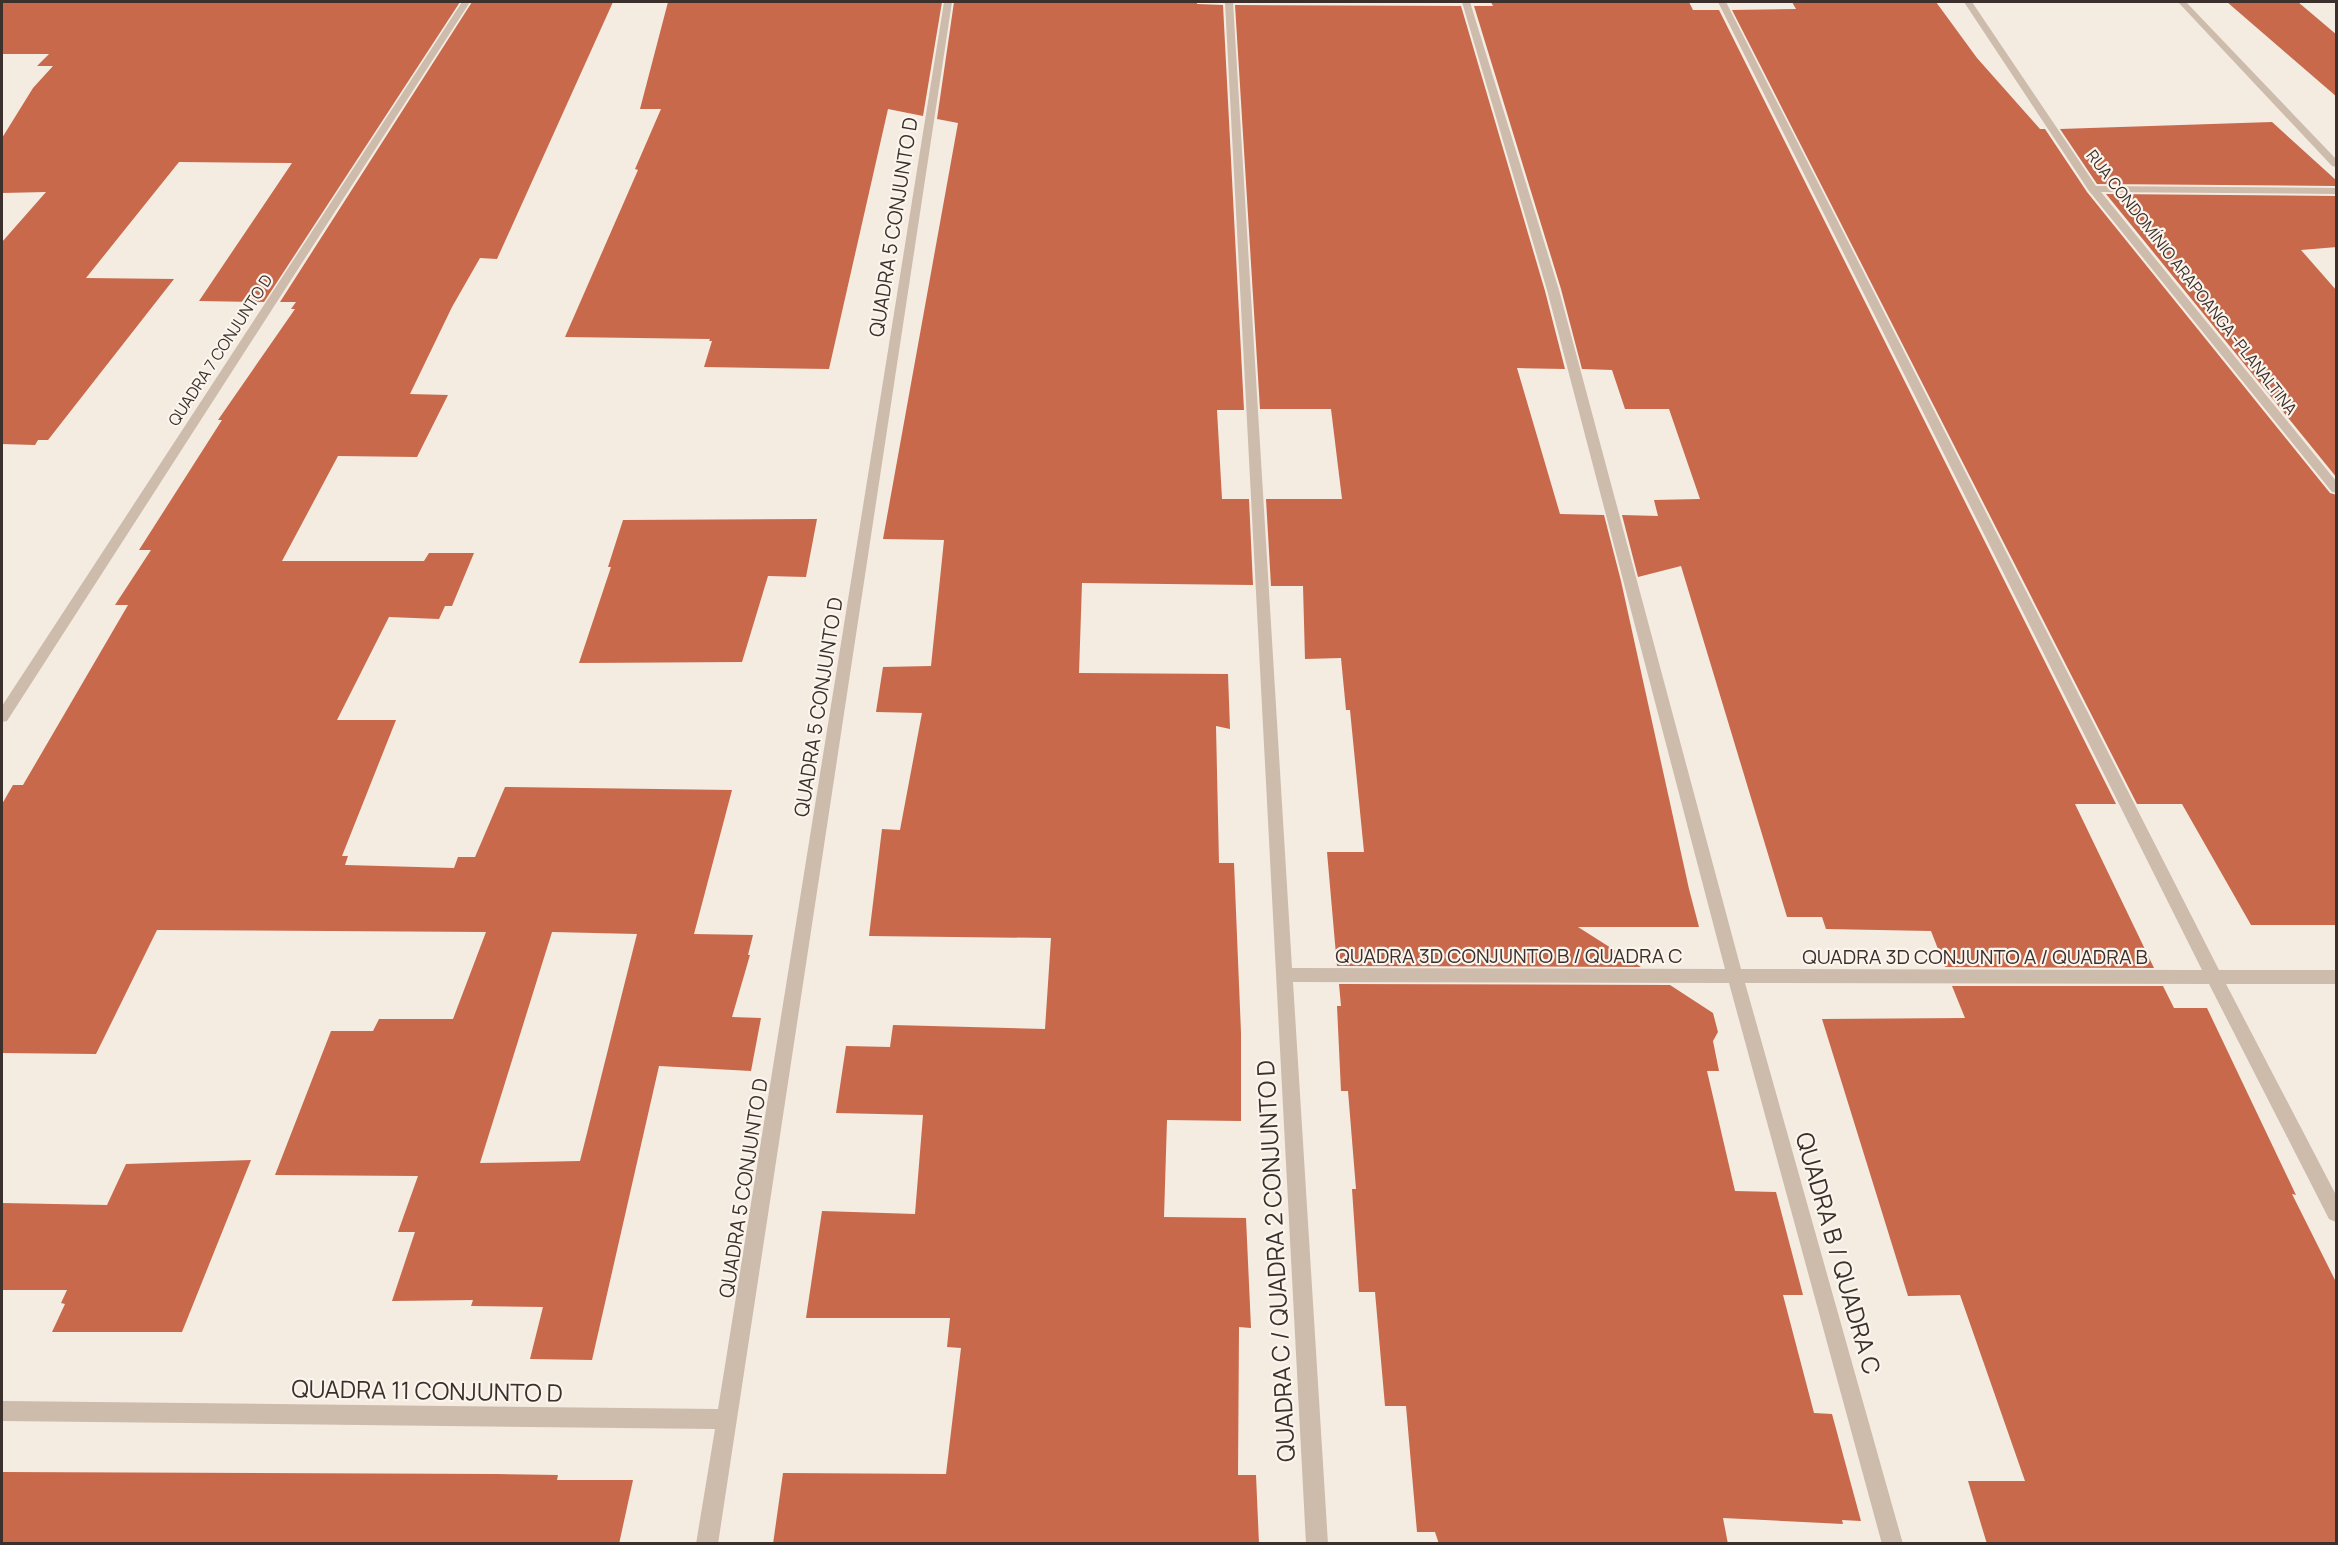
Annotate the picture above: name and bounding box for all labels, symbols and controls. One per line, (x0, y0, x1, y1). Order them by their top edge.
street label: QUADRA 5 CONJUNTO D (862, 115, 924, 339)
street label: RUA CONDOMÍNIO ARAPOANGA -PLANALTINA (2082, 145, 2302, 419)
street label: QUADRA 7 CONJUNTO D (163, 270, 277, 430)
street label: QUADRA 5 CONJUNTO D (787, 595, 849, 819)
street label: QUADRA 3D CONJUNTO B / QUADRA C (1335, 942, 1683, 969)
street label: QUADRA 3D CONJUNTO A / QUADRA B (1802, 943, 2148, 970)
street label: QUADRA C / QUADRA 2 CONJUNTO D (1248, 1059, 1302, 1463)
street label: QUADRA 5 CONJUNTO D (712, 1076, 774, 1300)
street label: QUADRA B / QUADRA C (1789, 1128, 1889, 1378)
street label: QUADRA 11 CONJUNTO D (291, 1371, 563, 1409)

